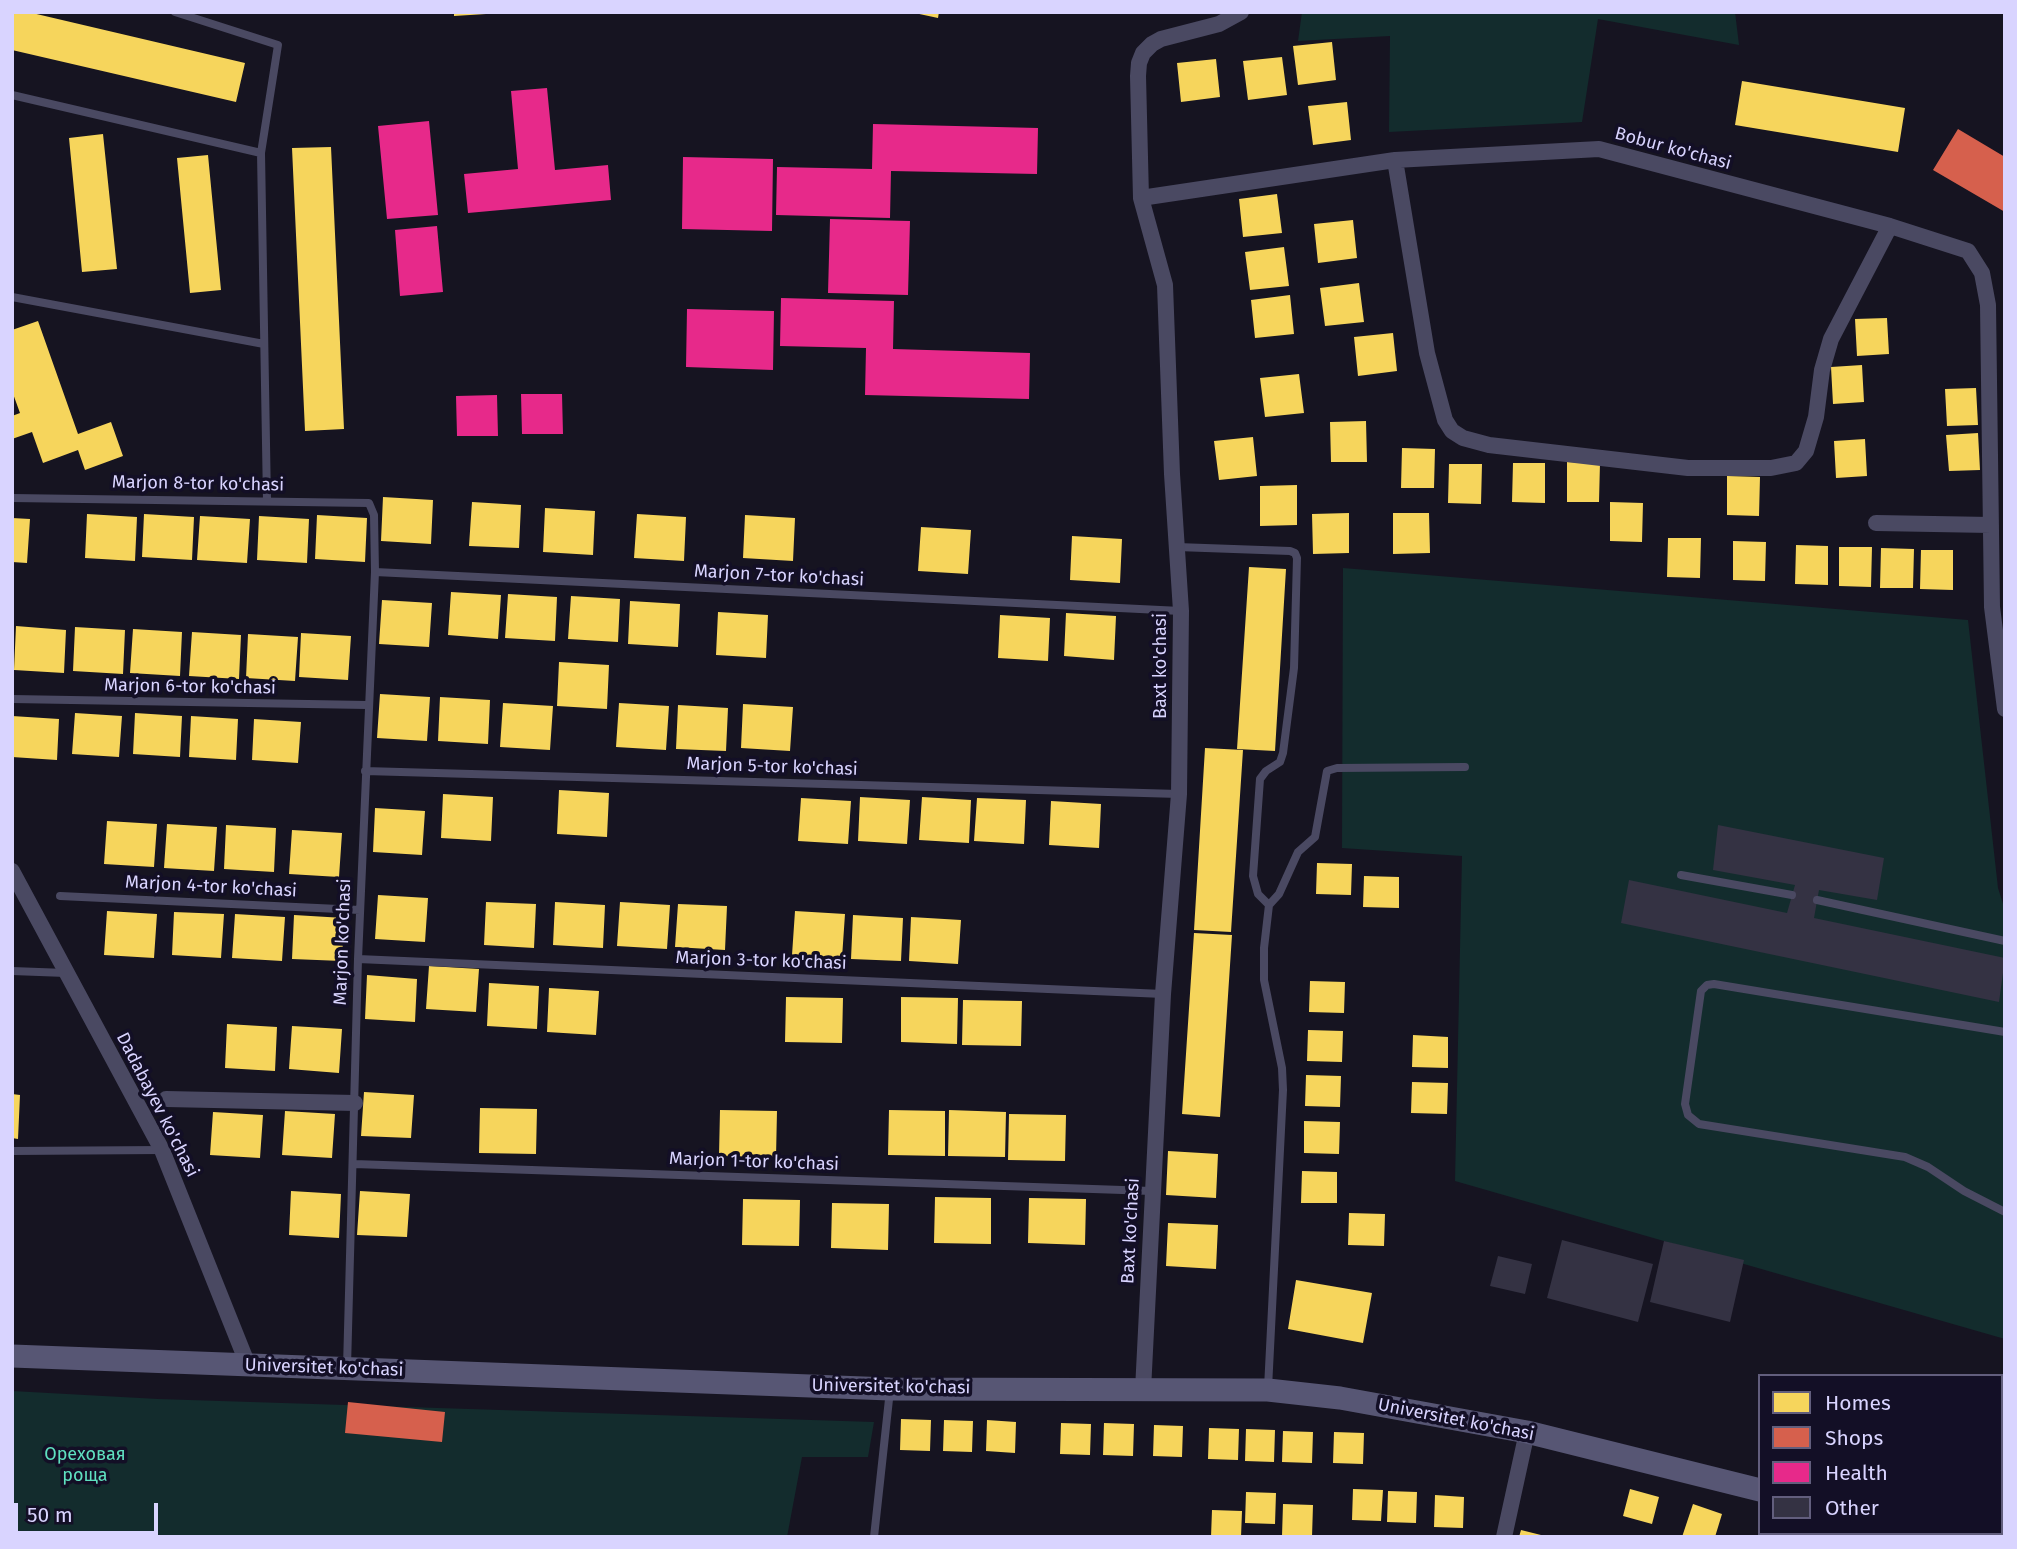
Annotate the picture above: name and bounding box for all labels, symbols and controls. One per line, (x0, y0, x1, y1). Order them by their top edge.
street label: Bobur ko'chasi (1612, 123, 1734, 175)
street label: Marjon 8-tor ko'chasi (112, 472, 284, 496)
street label: Marjon 7-tor ko'chasi (693, 561, 865, 591)
street label: Baxt ko'chasi (1150, 613, 1172, 719)
street label: Marjon 6-tor ko'chasi (104, 675, 276, 699)
street label: Marjon 5-tor ko'chasi (686, 753, 858, 781)
street label: Marjon 4-tor ko'chasi (125, 872, 297, 902)
street label: Marjon ko'chasi (330, 878, 356, 1006)
street label: Marjon 3-tor ko'chasi (675, 947, 847, 975)
street label: Dadabayev ko'chasi (111, 1029, 203, 1181)
street label: Marjon 1-tor ko'chasi (669, 1148, 839, 1176)
street label: Baxt ko'chasi (1117, 1177, 1145, 1285)
street label: Universitet ko'chasi (244, 1354, 404, 1382)
legend (1758, 1374, 2003, 1535)
street label: Universitet ko'chasi (811, 1375, 971, 1399)
text: Homes (1825, 1390, 1891, 1416)
street label: Universitet ko'chasi (1376, 1394, 1536, 1446)
text: Shops (1825, 1425, 1883, 1451)
park label: Ореховая роща (44, 1444, 126, 1486)
text: Health (1825, 1460, 1888, 1486)
scale bar (18, 1490, 161, 1534)
text: Other (1825, 1495, 1879, 1521)
text: 50 m (27, 1502, 73, 1528)

